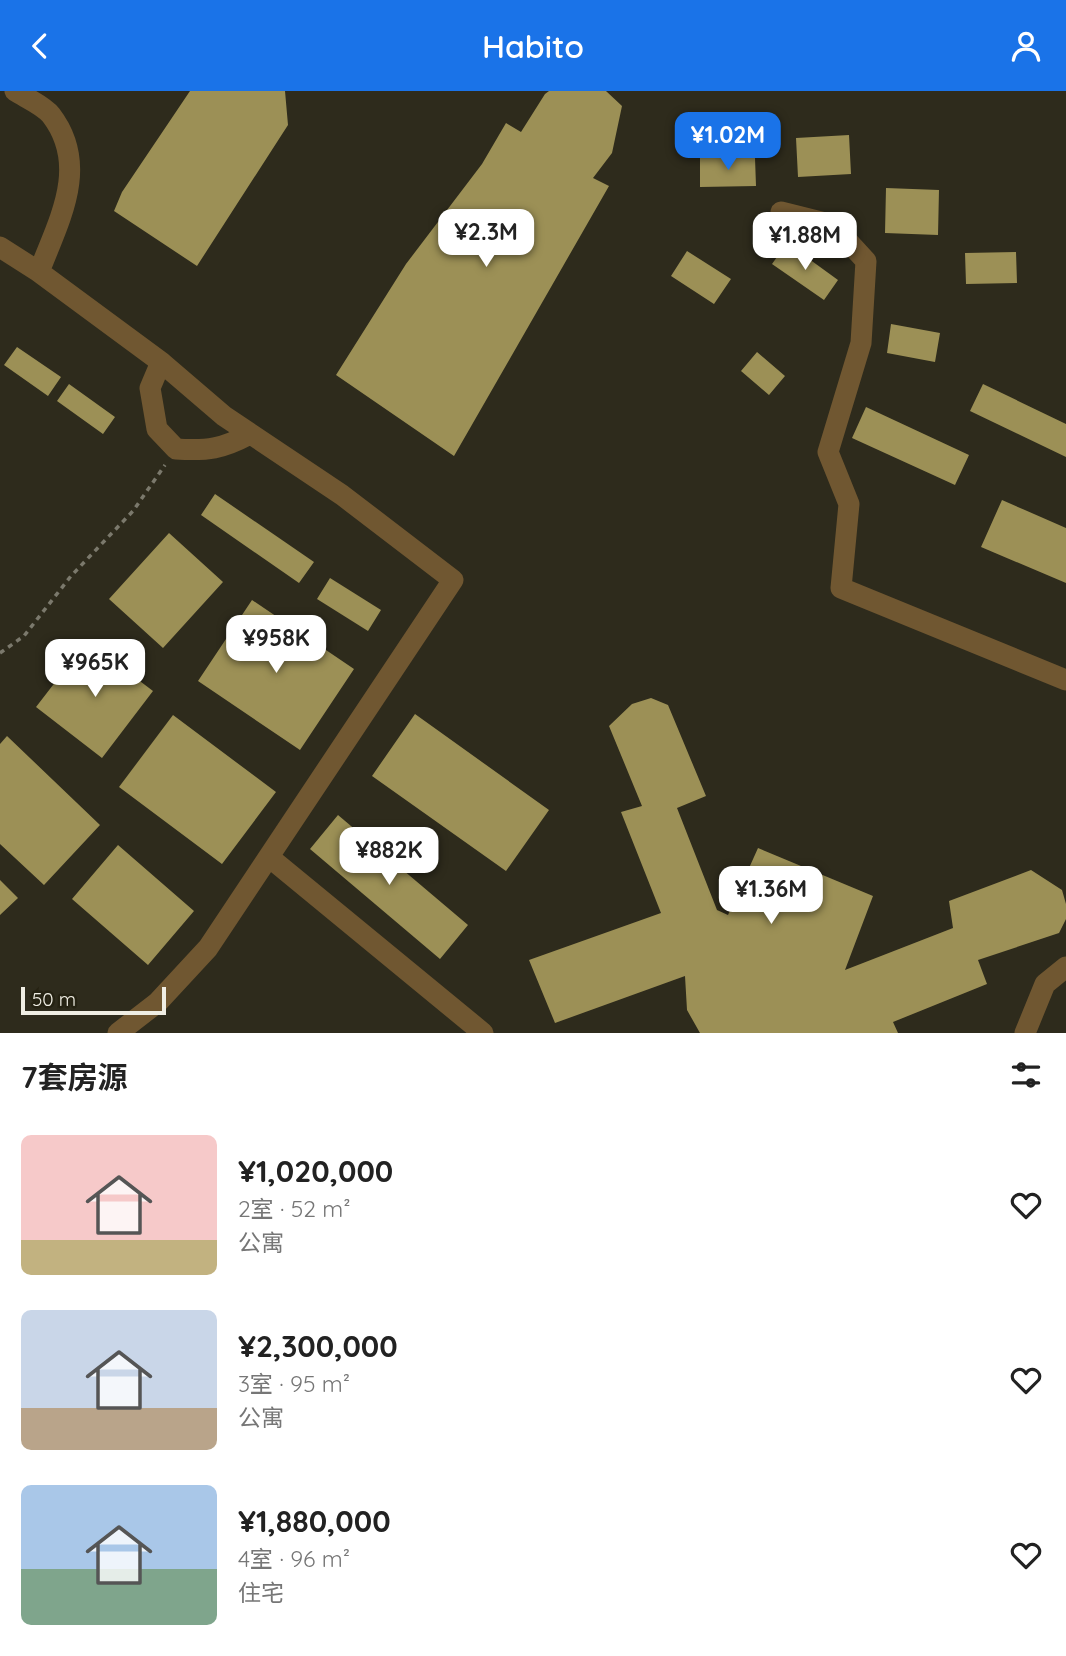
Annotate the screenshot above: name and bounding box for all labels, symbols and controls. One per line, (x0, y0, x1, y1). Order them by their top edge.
text: Habito (482, 26, 584, 66)
icon: back (21, 27, 59, 65)
icon: person (1007, 27, 1045, 65)
pin: ¥1.02M (671, 113, 785, 172)
text: ¥1.02M (691, 120, 765, 149)
pin: ¥2.3M (437, 209, 535, 269)
pin: ¥1.88M (748, 213, 862, 272)
text: ¥2.3M (454, 217, 518, 246)
text: ¥1.88M (769, 220, 841, 249)
pin: ¥958K (227, 615, 325, 675)
text: ¥958K (242, 623, 310, 652)
pin: ¥965K (46, 639, 144, 699)
text: ¥965K (61, 647, 129, 676)
pin: ¥882K (340, 827, 438, 887)
text: ¥882K (355, 835, 423, 864)
pin: ¥1.36M (714, 867, 828, 926)
text: ¥1.36M (735, 874, 807, 903)
scale bar (21, 984, 166, 1016)
text: 50 m (32, 987, 76, 1011)
icon: filters (1007, 1056, 1045, 1094)
text: 7套房源 (21, 1058, 127, 1096)
text: ¥1,020,000 (238, 1152, 393, 1190)
icon: home (77, 1163, 161, 1247)
icon: heart (1007, 1186, 1045, 1224)
text: 2室 · 52 m² (238, 1194, 351, 1223)
text: 公寓 (238, 1228, 284, 1257)
text: ¥2,300,000 (238, 1327, 398, 1365)
icon: home (77, 1338, 161, 1422)
icon: heart (1007, 1361, 1045, 1399)
text: 3室 · 95 m² (238, 1369, 350, 1398)
text: 公寓 (238, 1403, 284, 1432)
text: ¥1,880,000 (238, 1502, 391, 1540)
icon: home (77, 1513, 161, 1597)
icon: heart (1007, 1536, 1045, 1574)
text: 4室 · 96 m² (238, 1544, 350, 1573)
text: 住宅 (238, 1578, 284, 1607)

